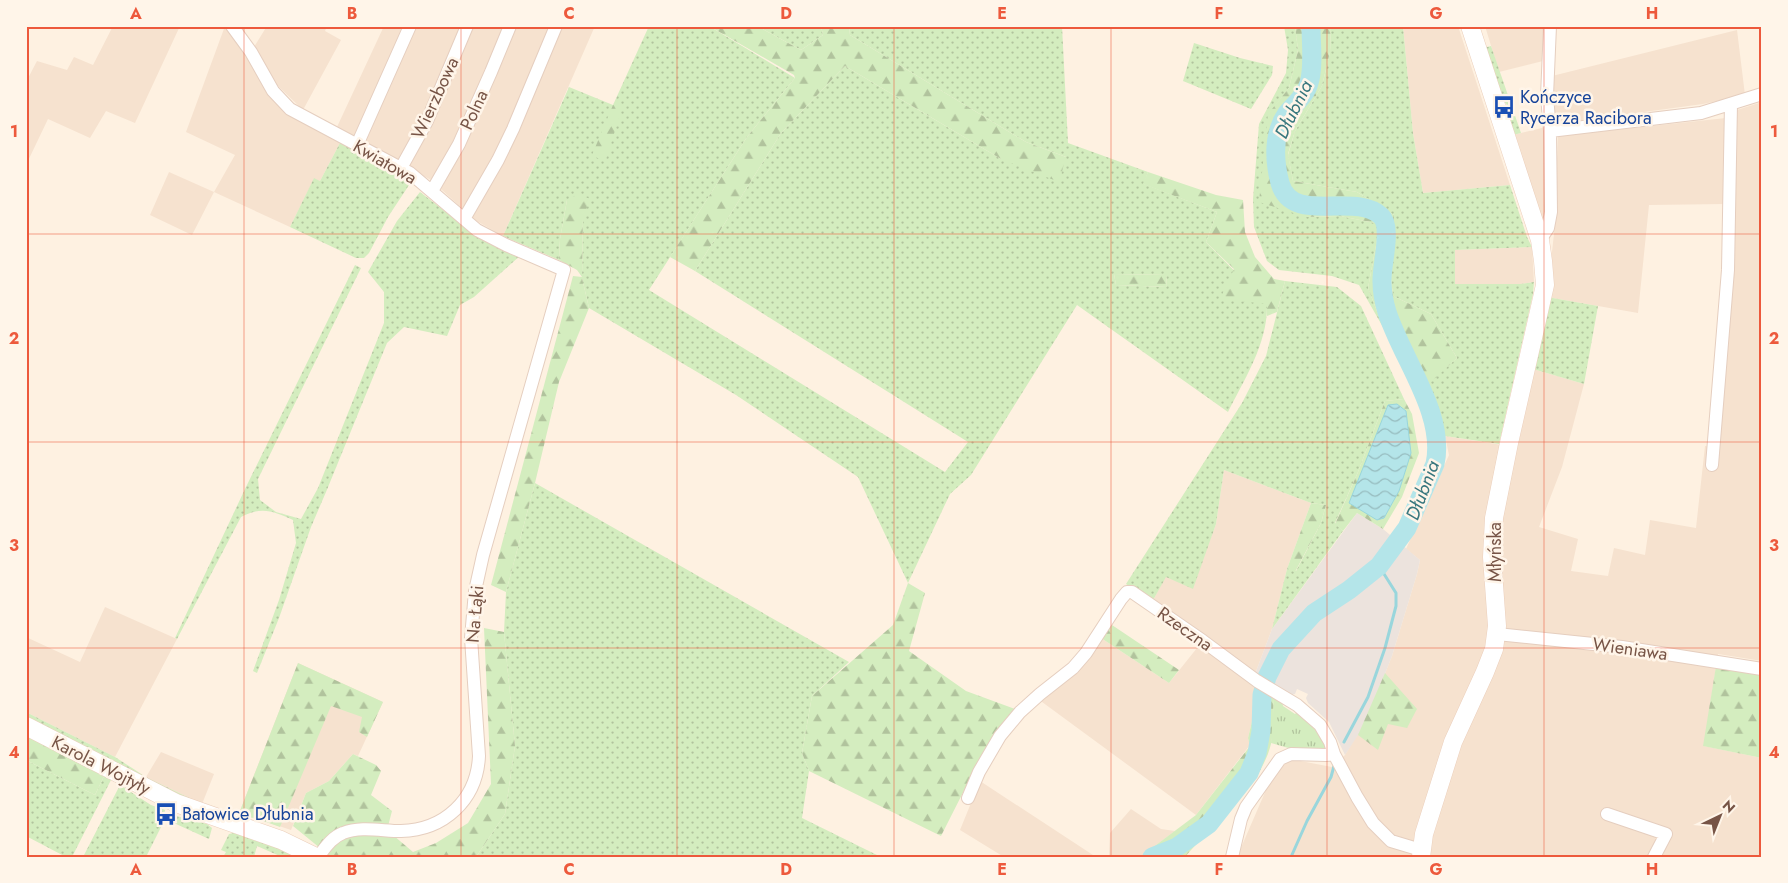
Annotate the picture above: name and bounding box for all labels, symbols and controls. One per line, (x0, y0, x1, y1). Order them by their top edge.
text: A (129, 2, 142, 25)
text: B (347, 2, 357, 25)
text: C (563, 2, 575, 25)
text: D (780, 2, 792, 25)
text: E (997, 2, 1007, 25)
text: F (1215, 2, 1223, 25)
text: G (1429, 2, 1443, 25)
text: H (1646, 2, 1658, 25)
street label: Wierzbowa (405, 53, 465, 143)
water label: Dłubnia (1268, 75, 1319, 143)
place label: Kończyce Rycerza Racibora (1520, 84, 1652, 131)
street label: Polna (453, 86, 495, 134)
bus stop icon: Kończyce Rycerza Racibora (1491, 94, 1517, 120)
text: 1 (10, 120, 18, 143)
text: 1 (1770, 120, 1778, 143)
street label: Kwiatowa (348, 133, 422, 191)
text: 2 (9, 327, 19, 350)
text: 2 (1769, 327, 1779, 350)
water label: Dłubnia (1399, 456, 1446, 524)
street label: Młyńska (1482, 522, 1508, 582)
text: 3 (9, 534, 19, 557)
text: 3 (1769, 534, 1779, 557)
street label: Na Łąki (460, 584, 490, 644)
street label: Rzeczna (1152, 600, 1218, 658)
street label: Wieniawa (1591, 631, 1669, 667)
street label: Karola Wojtyły (47, 729, 155, 801)
text: 4 (8, 741, 20, 764)
text: 4 (1768, 741, 1780, 764)
north arrow (1696, 790, 1746, 840)
text: N (1718, 795, 1740, 818)
bus stop icon: Batowice Dłubnia (153, 801, 179, 827)
place label: Batowice Dłubnia (182, 801, 314, 827)
text: A (129, 858, 142, 881)
text: B (347, 858, 357, 881)
text: C (563, 858, 575, 881)
text: D (780, 858, 792, 881)
text: E (997, 858, 1007, 881)
text: F (1215, 858, 1223, 881)
text: G (1429, 858, 1443, 881)
text: H (1646, 858, 1658, 881)

